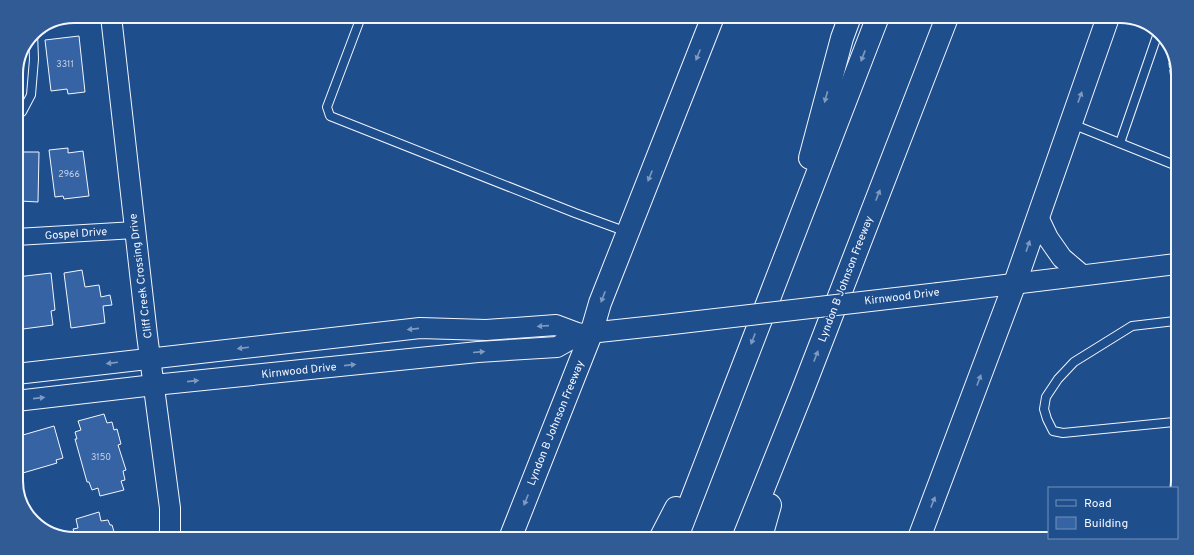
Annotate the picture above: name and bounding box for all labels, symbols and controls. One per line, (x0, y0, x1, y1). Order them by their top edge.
one-way arrow (694, 49, 700, 61)
one-way arrow (859, 50, 865, 62)
house number: 3311 (56, 59, 74, 70)
one-way arrow (823, 91, 829, 103)
one-way arrow (1077, 91, 1083, 103)
house number: 2966 (58, 169, 80, 180)
one-way arrow (647, 170, 653, 182)
one-way arrow (876, 189, 882, 201)
street label: Cliff Creek Crossing Drive (126, 213, 156, 339)
street label: Lyndon B Johnson Freeway (815, 214, 877, 344)
street label: Gospel Drive (44, 225, 108, 243)
one-way arrow (1025, 240, 1031, 252)
street label: Kirnwood Drive (864, 285, 940, 309)
one-way arrow (599, 291, 605, 303)
one-way arrow (537, 322, 549, 329)
one-way arrow (407, 326, 419, 332)
one-way arrow (750, 334, 756, 346)
one-way arrow (237, 345, 249, 351)
one-way arrow (473, 349, 485, 356)
one-way arrow (814, 349, 820, 361)
street label: Lyndon B Johnson Freeway (524, 358, 588, 488)
one-way arrow (106, 360, 118, 366)
street label: Kirnwood Drive (261, 360, 337, 382)
one-way arrow (344, 362, 356, 369)
one-way arrow (976, 374, 982, 386)
one-way arrow (187, 378, 199, 385)
one-way arrow (33, 395, 45, 402)
house number: 3150 (91, 452, 111, 463)
legend (1048, 487, 1178, 539)
one-way arrow (522, 495, 528, 507)
one-way arrow (931, 495, 937, 507)
text: Road (1084, 496, 1112, 512)
text: Building (1084, 516, 1128, 532)

